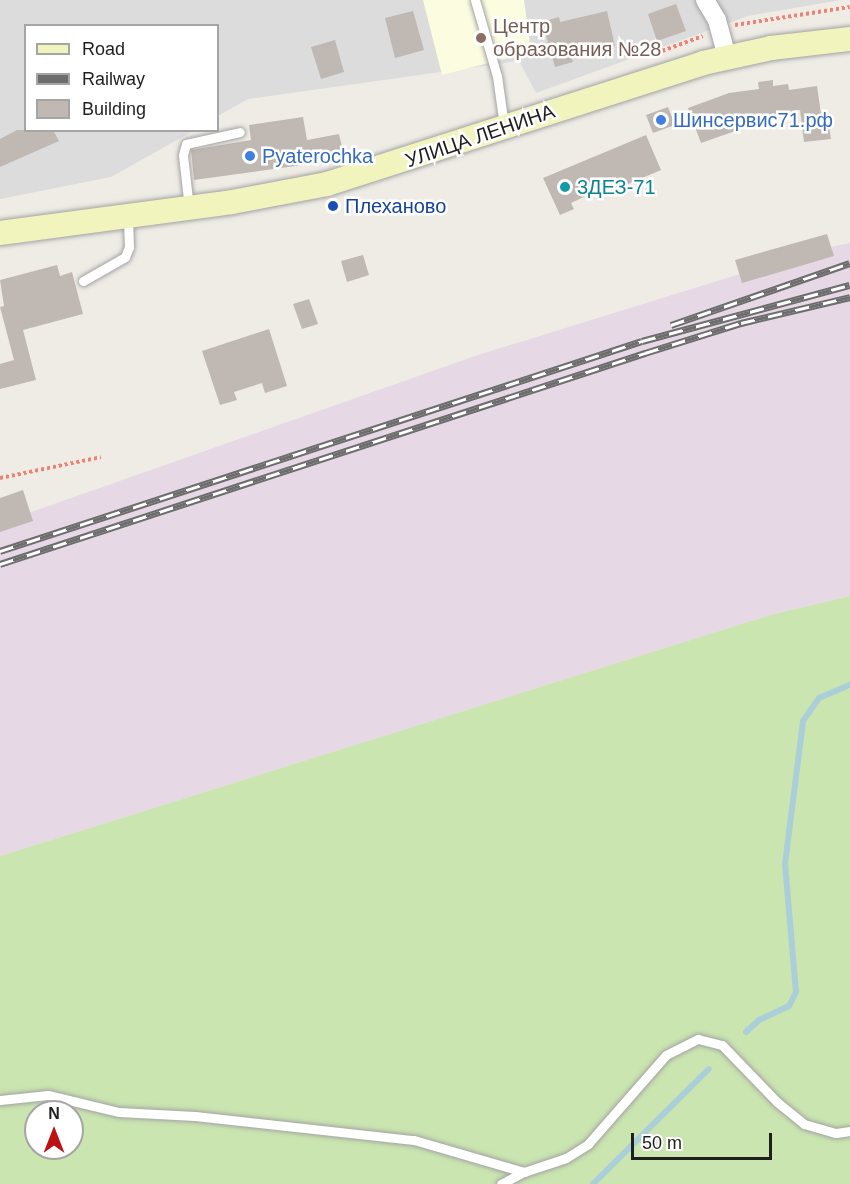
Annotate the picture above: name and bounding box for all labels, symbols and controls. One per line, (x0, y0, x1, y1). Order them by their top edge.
place label: Центр образования №28 (493, 14, 661, 61)
legend (24, 24, 219, 132)
marker: Центр образования №28 (474, 31, 488, 45)
text: Road (82, 39, 125, 59)
text: Railway (82, 69, 145, 89)
text: Building (82, 99, 146, 119)
street label: УЛИЦА ЛЕНИНА (402, 99, 558, 173)
place label: Шинсервис71.рф (673, 108, 833, 132)
marker: Шинсервис71.рф (654, 113, 668, 127)
place label: Pyaterochka (262, 144, 373, 168)
marker: Pyaterochka (243, 149, 257, 163)
place label: 3ДЕЗ-71 (577, 175, 656, 199)
marker: 3ДЕЗ-71 (558, 180, 572, 194)
place label: Плеханово (345, 194, 446, 218)
marker: Плеханово (326, 199, 340, 213)
north arrow (24, 1100, 84, 1160)
text: N (48, 1105, 60, 1122)
scale bar (634, 1121, 775, 1159)
text: 50 m (642, 1133, 682, 1153)

